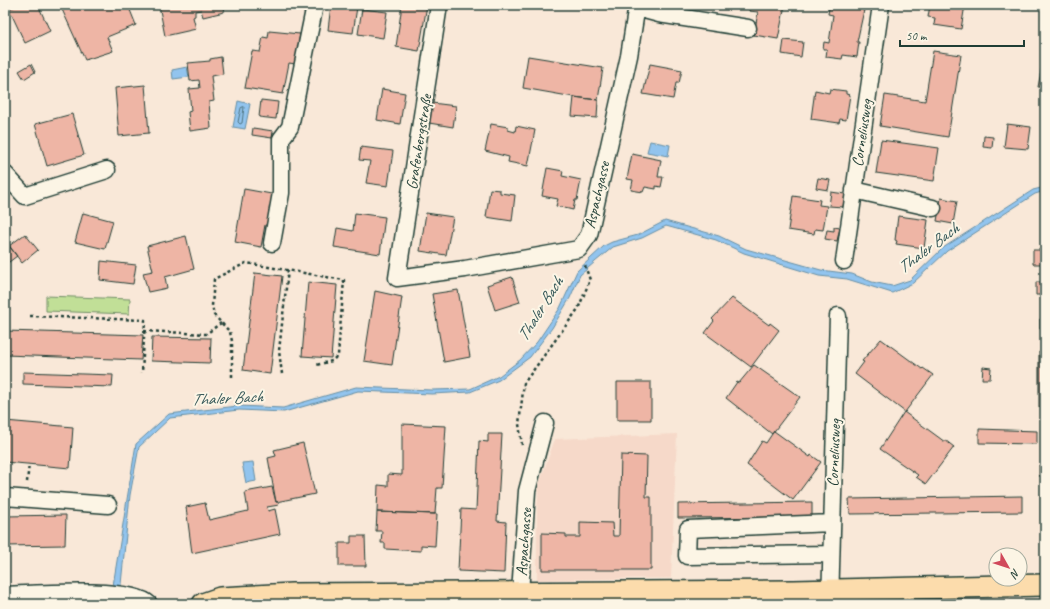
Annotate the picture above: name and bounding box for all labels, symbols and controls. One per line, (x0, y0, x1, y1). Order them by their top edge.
scale bar (900, 22, 1024, 48)
text: 50 m (906, 28, 928, 44)
street label: Grafenbergstraße (402, 91, 437, 191)
street label: Corneliusweg (847, 97, 877, 168)
street label: Aspachgasse (580, 158, 615, 230)
water label: Thaler Bach (893, 217, 964, 278)
water label: Thaler Bach (512, 272, 569, 345)
water label: Thaler Bach (191, 386, 265, 410)
street label: Corneliusweg (823, 418, 845, 487)
street label: Aspachgasse (512, 506, 536, 577)
north arrow (988, 547, 1028, 587)
text: N (1007, 566, 1023, 582)

